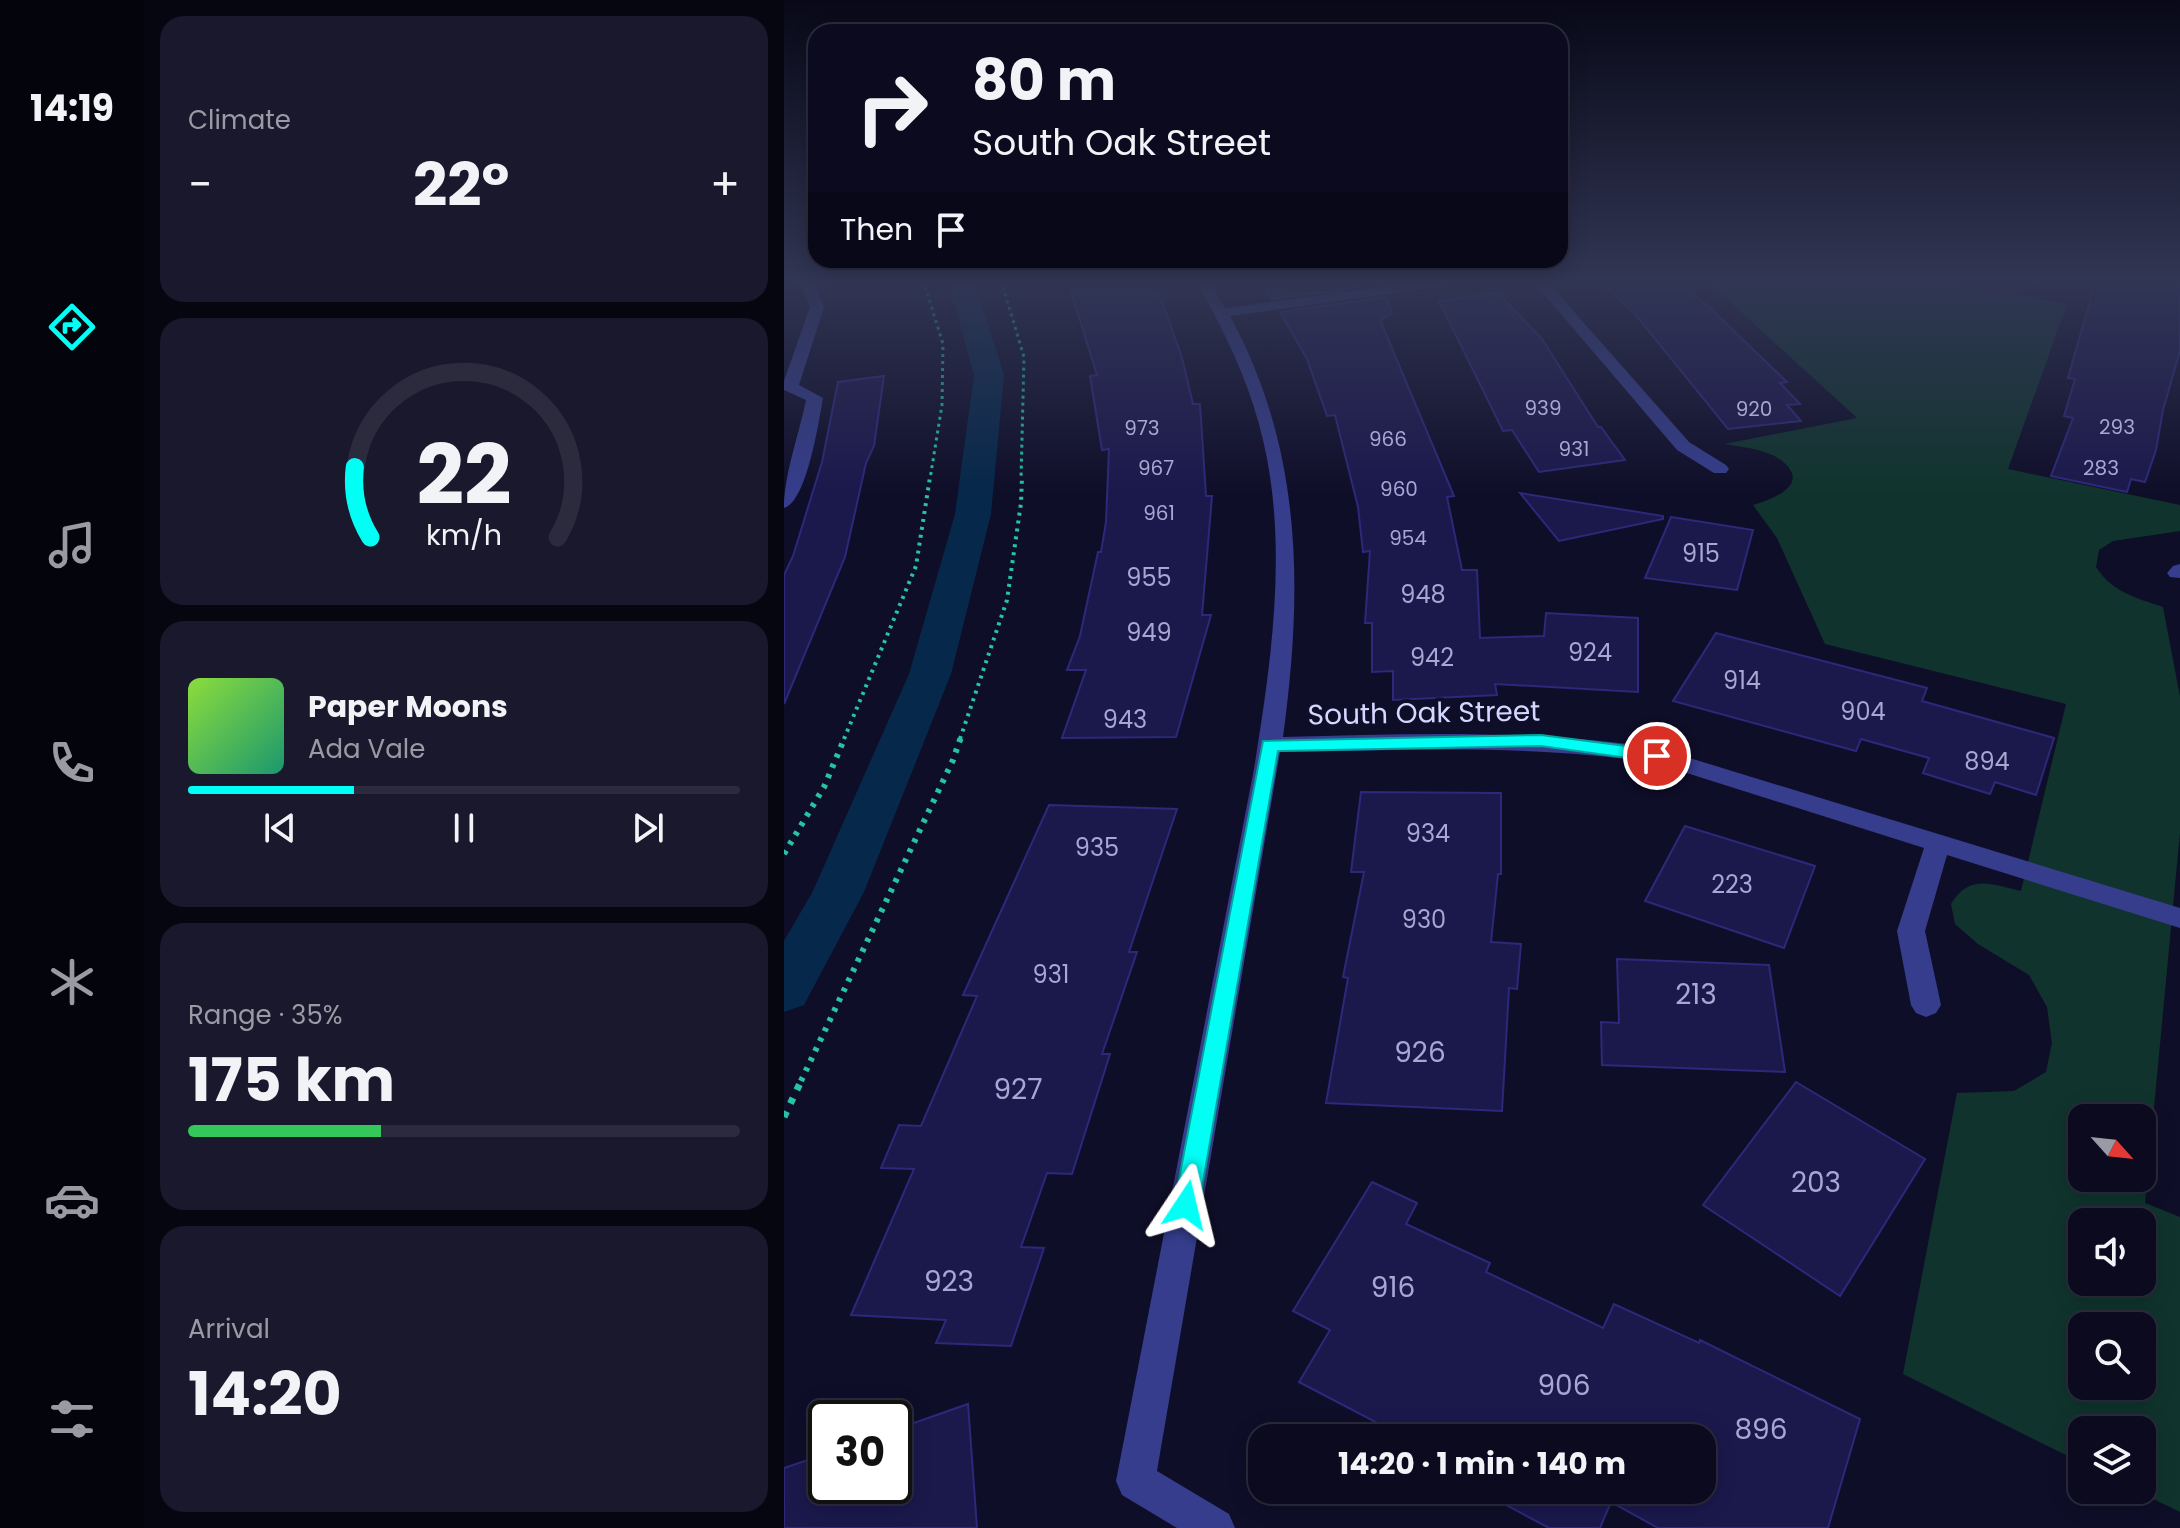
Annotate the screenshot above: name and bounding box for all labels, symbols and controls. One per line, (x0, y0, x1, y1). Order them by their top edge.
text: 80 m (972, 41, 1116, 120)
icon: right (840, 56, 944, 160)
text: 14:19 (30, 83, 114, 134)
text: Climate (188, 102, 291, 138)
text: South Oak Street (972, 117, 1271, 168)
text: 22° (413, 143, 509, 227)
text: − (188, 154, 212, 215)
text: + (710, 154, 740, 215)
text: Then (840, 208, 913, 251)
icon: arrive (929, 208, 973, 252)
icon: directions (44, 299, 100, 355)
house number: 939 (1525, 394, 1561, 422)
house number: 920 (1736, 395, 1772, 423)
house number: 293 (2099, 413, 2135, 441)
house number: 973 (1124, 414, 1160, 442)
text: 22 (416, 416, 512, 532)
house number: 966 (1369, 425, 1407, 453)
house number: 931 (1559, 435, 1589, 463)
house number: 967 (1138, 454, 1174, 482)
house number: 283 (2083, 454, 2119, 482)
house number: 960 (1380, 475, 1418, 503)
house number: 961 (1143, 499, 1175, 527)
text: km/h (426, 515, 502, 555)
icon: music (44, 517, 100, 573)
house number: 954 (1389, 524, 1427, 552)
house number: 915 (1682, 537, 1720, 570)
house number: 955 (1126, 561, 1172, 594)
house number: 948 (1400, 578, 1446, 611)
house number: 949 (1126, 616, 1172, 649)
house number: 924 (1568, 636, 1612, 669)
house number: 942 (1410, 641, 1454, 674)
house number: 914 (1723, 664, 1761, 697)
text: Paper Moons (308, 685, 508, 728)
street label: South Oak Street (1307, 691, 1541, 735)
house number: 904 (1840, 695, 1886, 728)
house number: 943 (1103, 703, 1147, 736)
pin (1623, 722, 1691, 790)
text: Ada Vale (308, 731, 425, 767)
icon: arrive (1635, 734, 1679, 778)
icon: phone (44, 735, 100, 791)
house number: 894 (1964, 745, 2010, 778)
icon: previous (258, 806, 302, 850)
icon: pause (442, 806, 486, 850)
icon: next (626, 806, 670, 850)
house number: 934 (1406, 817, 1450, 850)
house number: 935 (1075, 831, 1119, 864)
house number: 223 (1711, 868, 1753, 901)
house number: 930 (1402, 903, 1446, 936)
icon: climate (44, 954, 100, 1010)
house number: 931 (1033, 958, 1069, 991)
house number: 213 (1675, 975, 1717, 1014)
text: Range · 35% (188, 997, 343, 1033)
house number: 926 (1394, 1033, 1446, 1072)
text: 175 km (188, 1038, 395, 1122)
house number: 927 (993, 1070, 1043, 1109)
north arrow (2068, 1104, 2156, 1192)
map controls (2068, 1104, 2156, 1504)
position arrow (1144, 1163, 1228, 1247)
house number: 203 (1791, 1163, 1841, 1202)
icon: car (44, 1172, 100, 1228)
button: sound (2068, 1208, 2156, 1296)
house number: 923 (924, 1262, 974, 1301)
house number: 916 (1371, 1268, 1415, 1307)
text: Arrival (188, 1311, 270, 1347)
button: search (2068, 1312, 2156, 1400)
text: 14:20 (188, 1352, 342, 1436)
house number: 906 (1537, 1366, 1591, 1405)
icon: filters (44, 1391, 100, 1447)
speed limit sign: 30 (808, 1400, 912, 1504)
house number: 896 (1734, 1410, 1788, 1449)
button: layers (2068, 1416, 2156, 1504)
text: 14:20 · 1 min · 140 m (1338, 1442, 1626, 1485)

